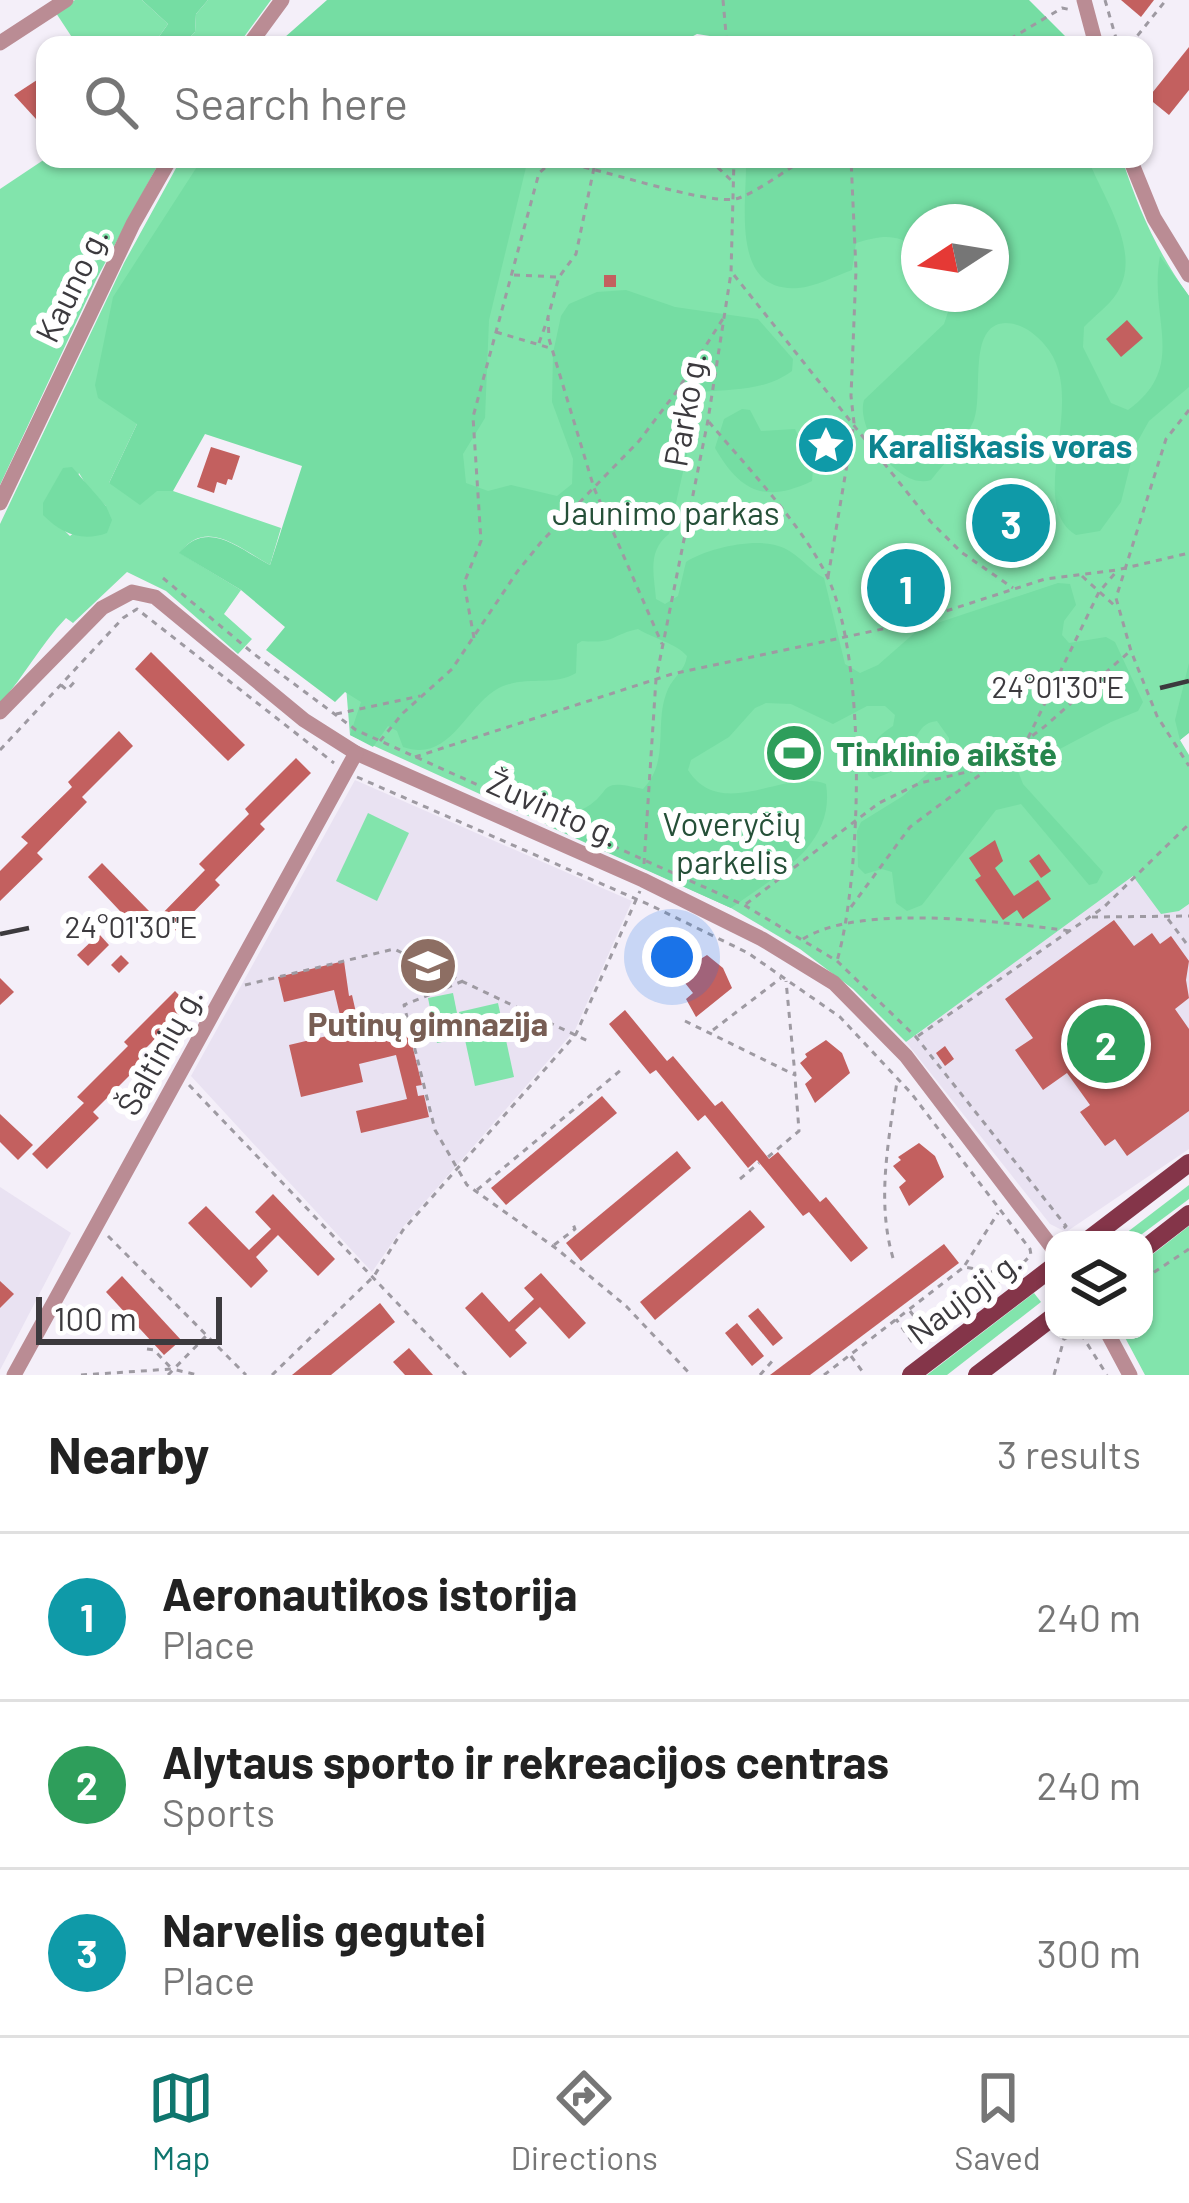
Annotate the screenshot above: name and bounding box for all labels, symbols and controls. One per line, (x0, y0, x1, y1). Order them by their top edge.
search box (36, 36, 1153, 168)
icon: search (78, 69, 144, 135)
text: Search here (174, 75, 408, 129)
north arrow (901, 204, 1009, 312)
street label: Kauno g. (26, 220, 116, 348)
street label: Parko g. (654, 349, 714, 469)
place icon: Karališkasis voras (795, 414, 857, 476)
place label: Karališkasis voras (868, 425, 1132, 465)
pin: 3 (972, 478, 1050, 568)
park label: Jaunimo parkas (552, 492, 780, 532)
pin: 1 (867, 543, 945, 633)
text: 24°01'30"E (991, 668, 1125, 704)
sports icon: Tinklinio aikštė (763, 722, 825, 784)
place label: Tinklinio aikštė (836, 733, 1057, 773)
street label: Žuvinto g. (482, 761, 626, 855)
park label: Voveryčių parkelis (663, 803, 801, 881)
text: 24°01'30"E (64, 908, 198, 944)
your location (642, 927, 702, 987)
school or university icon: Putinų gimnazija (397, 935, 459, 997)
street label: Šaltinių g. (107, 978, 211, 1122)
pin: 2 (1067, 999, 1145, 1089)
place label: Putinų gimnazija (308, 1003, 548, 1043)
map controls (1045, 1231, 1153, 1339)
button: layers (1045, 1231, 1153, 1339)
street label: Naujoji g. (899, 1240, 1029, 1352)
scale bar (36, 1291, 222, 1344)
text: 100 m (54, 1298, 137, 1338)
text: Nearby (48, 1423, 209, 1484)
text: 3 results (997, 1430, 1141, 1477)
text: Aeronautikos istorija (162, 1566, 577, 1620)
text: 1 (80, 1593, 94, 1640)
text: 240 m (1037, 1593, 1141, 1640)
text: Place (162, 1620, 255, 1667)
text: Alytaus sporto ir rekreacijos centras (162, 1734, 889, 1788)
text: 2 (76, 1761, 98, 1808)
text: 240 m (1037, 1761, 1141, 1808)
text: Sports (162, 1788, 275, 1835)
text: Narvelis gegutei (162, 1902, 486, 1956)
text: 3 (76, 1929, 98, 1976)
text: 300 m (1037, 1929, 1141, 1976)
text: Place (162, 1956, 255, 2003)
tab: Map (148, 2065, 214, 2177)
tab: Directions (510, 2065, 658, 2177)
tab: Saved (954, 2065, 1041, 2177)

